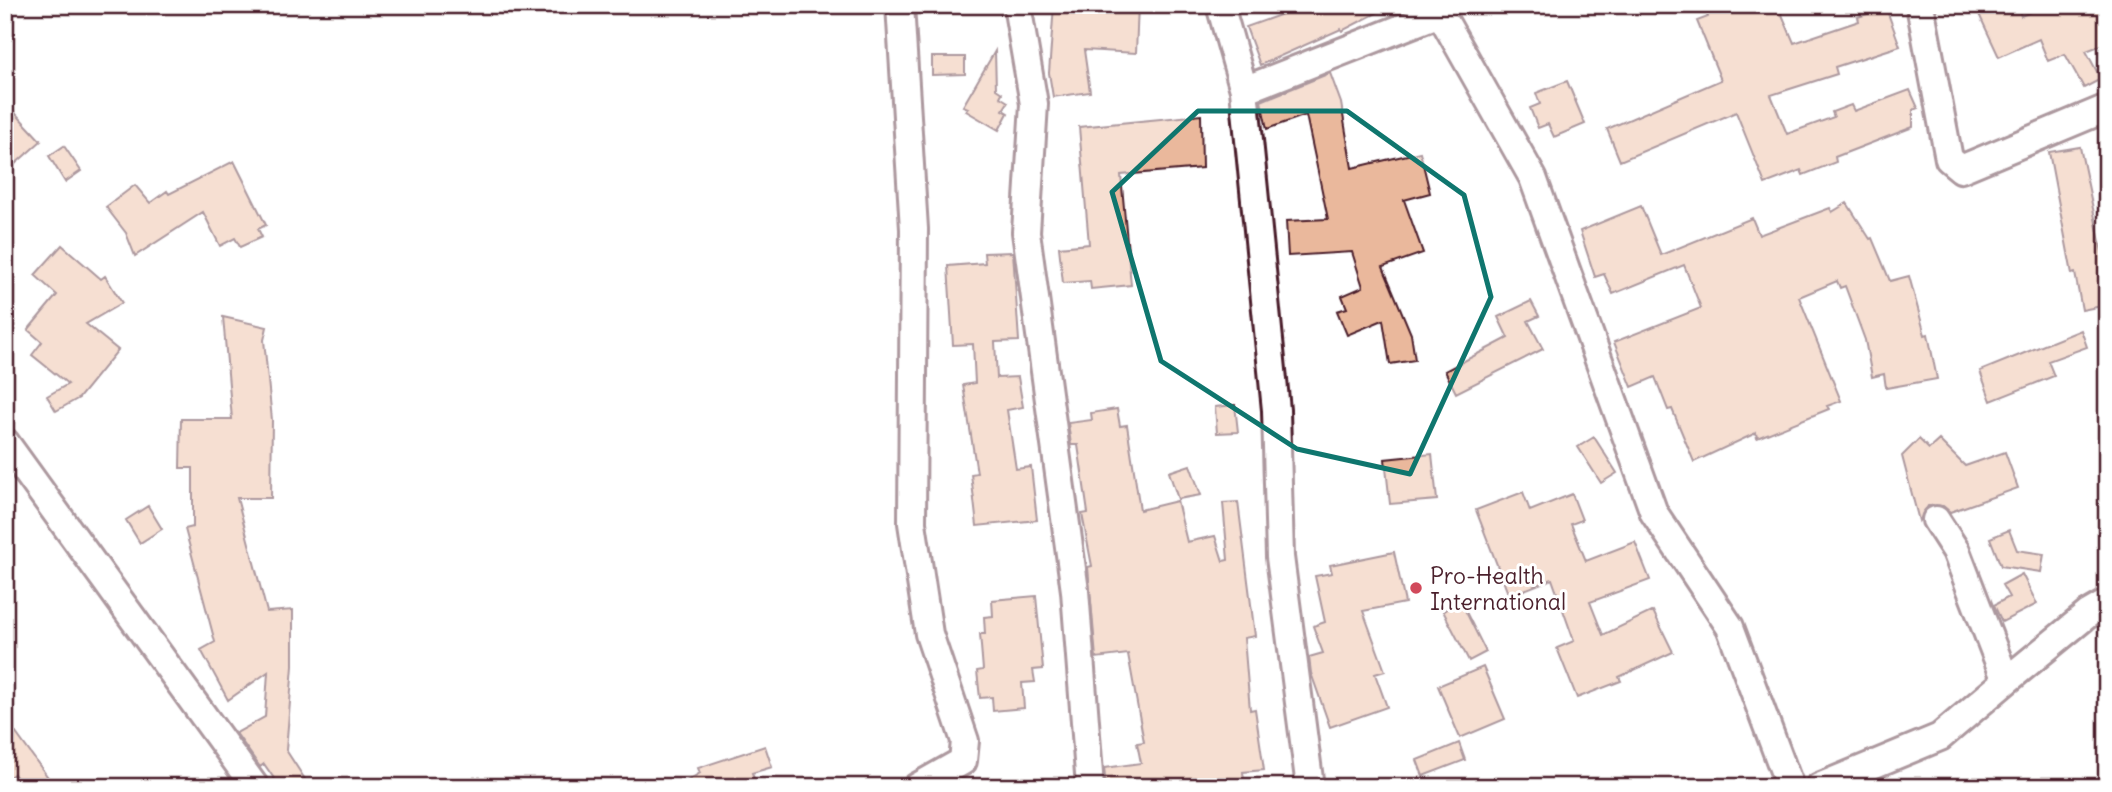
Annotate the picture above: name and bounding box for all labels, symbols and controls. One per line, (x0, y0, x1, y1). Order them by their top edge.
place label: Pro-Health International (1430, 561, 1566, 616)
marker: Pro-Health International (1408, 580, 1424, 596)

